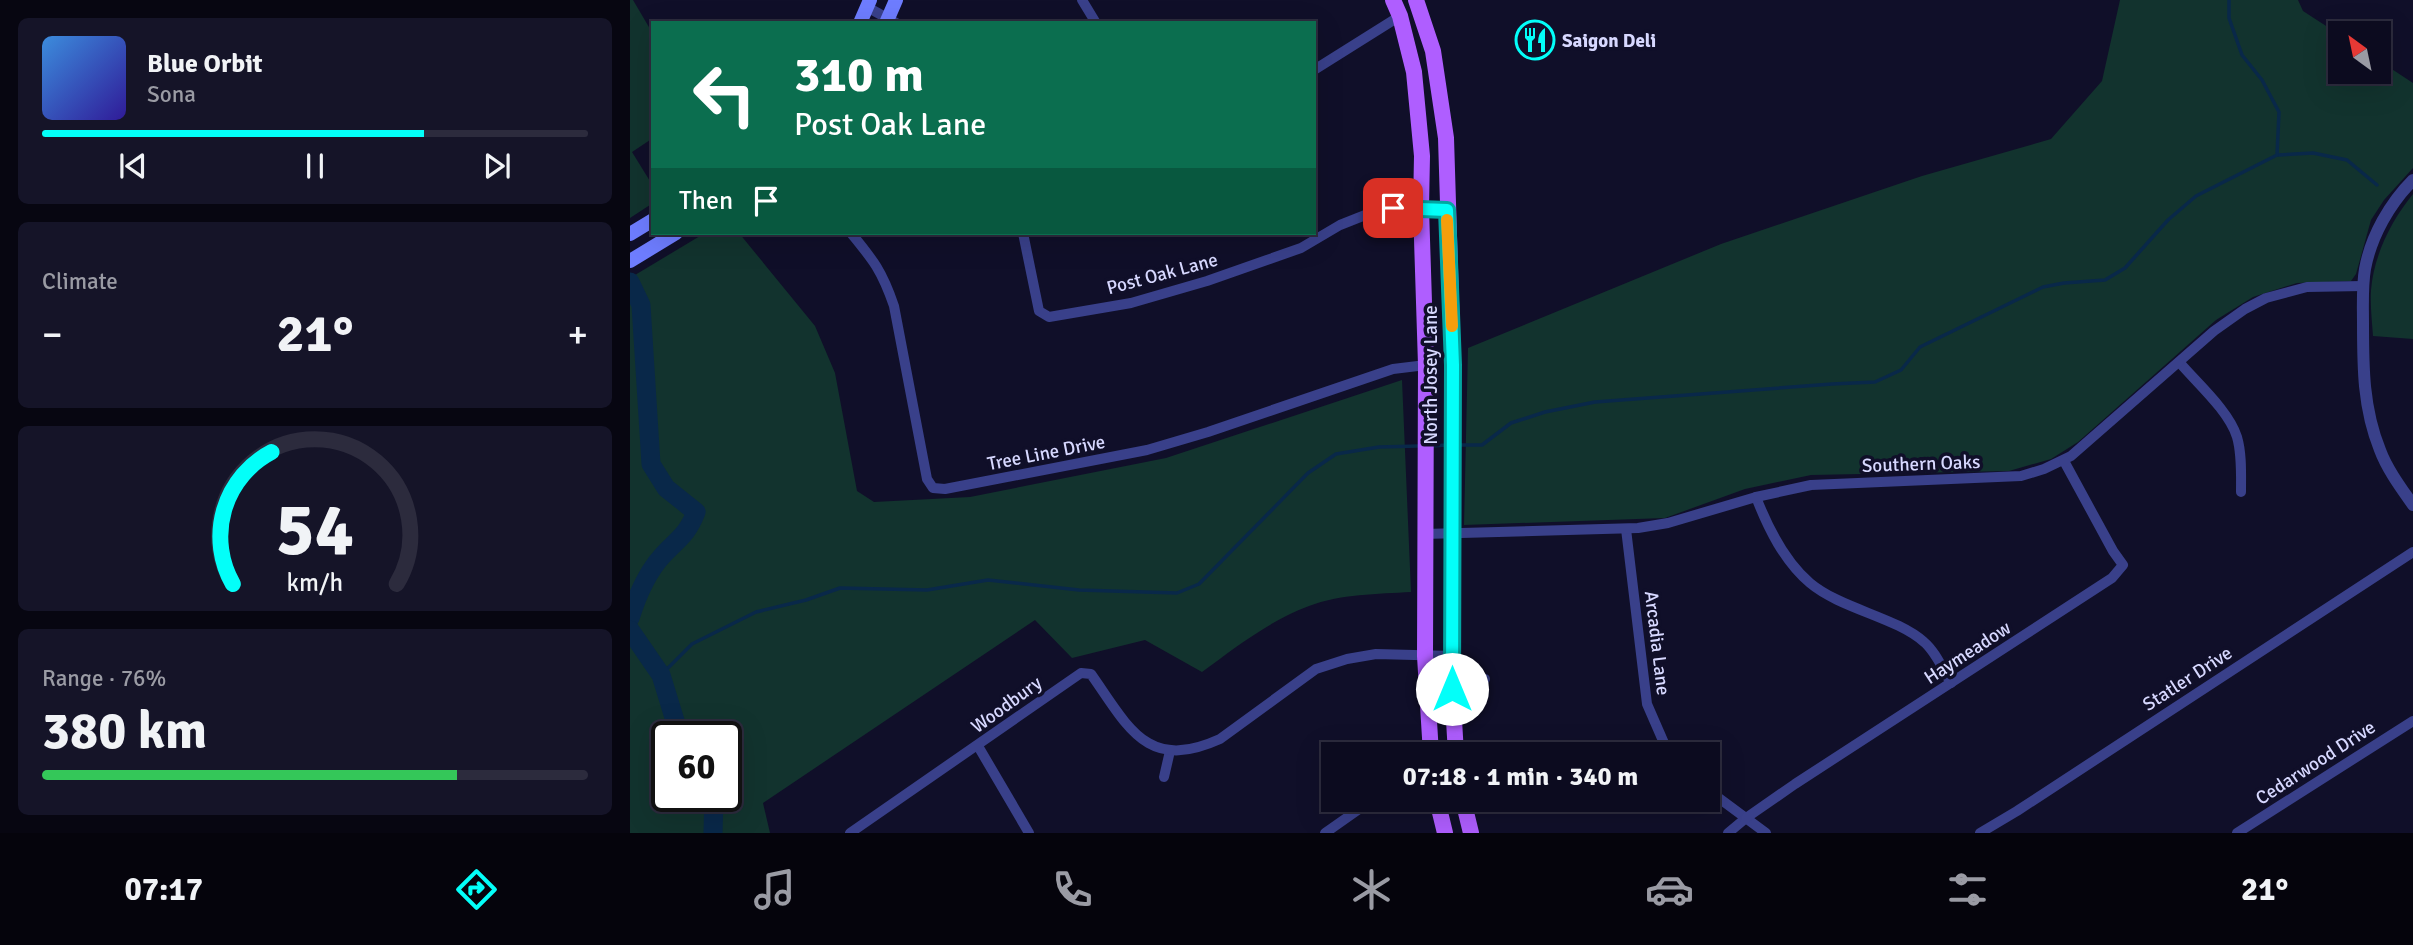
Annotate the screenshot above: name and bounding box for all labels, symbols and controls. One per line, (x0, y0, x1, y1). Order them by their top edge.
restaurant icon: Saigon Deli (1514, 19, 1556, 61)
north arrow (2328, 21, 2390, 84)
map controls (2328, 21, 2391, 84)
place label: Saigon Deli (1562, 29, 1656, 53)
text: 310 m (794, 45, 924, 105)
text: Blue Orbit (147, 48, 263, 80)
icon: left (679, 49, 770, 140)
text: Sona (147, 80, 196, 109)
text: Post Oak Lane (794, 105, 986, 144)
icon: previous (114, 147, 152, 185)
icon: pause (296, 147, 334, 185)
icon: next (478, 147, 516, 185)
pin (1363, 178, 1423, 238)
icon: arrive (747, 182, 785, 220)
text: Then (679, 185, 733, 217)
icon: arrive (1374, 189, 1412, 227)
street label: Post Oak Lane (1104, 248, 1220, 300)
text: Climate (42, 267, 118, 296)
text: 21° (277, 302, 353, 366)
street label: North Josey Lane (1419, 305, 1443, 445)
text: − (42, 311, 63, 358)
text: + (567, 311, 588, 358)
street label: Tree Line Drive (985, 430, 1107, 476)
street label: Southern Oaks (1861, 450, 1981, 478)
text: 54 (276, 487, 354, 576)
text: km/h (287, 567, 343, 598)
street label: Arcadia Lane (1639, 590, 1675, 697)
street label: Haymeadow (1920, 616, 2016, 690)
street label: Statler Drive (2138, 641, 2237, 717)
position arrow (1415, 652, 1489, 726)
text: Range · 76% (42, 664, 166, 693)
street label: Woodbury (966, 671, 1047, 739)
text: 380 km (42, 699, 207, 763)
street label: Cedarwood Drive (2251, 715, 2380, 810)
speed limit sign: 60 (651, 721, 742, 812)
text: 07:18 · 1 min · 340 m (1403, 761, 1638, 793)
icon: directions (452, 865, 501, 914)
icon: music (750, 865, 799, 914)
icon: phone (1048, 865, 1097, 914)
icon: climate (1347, 865, 1396, 914)
icon: car (1645, 865, 1694, 914)
icon: filters (1943, 865, 1992, 914)
text: 07:17 (125, 870, 203, 909)
text: 21° (2241, 870, 2288, 909)

